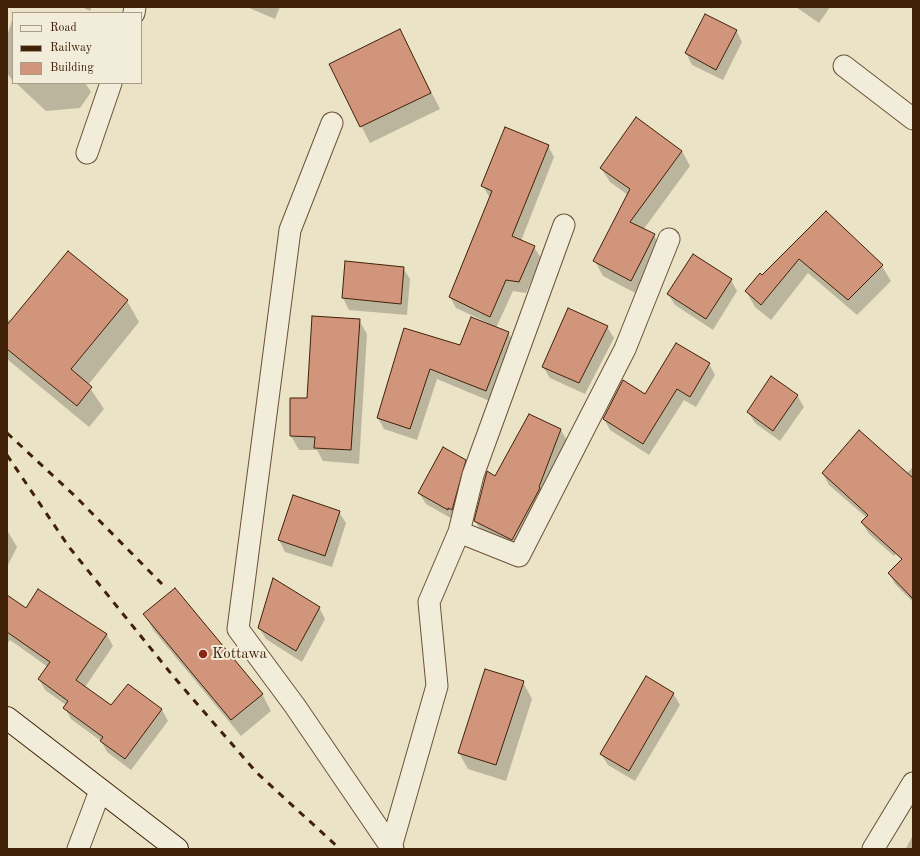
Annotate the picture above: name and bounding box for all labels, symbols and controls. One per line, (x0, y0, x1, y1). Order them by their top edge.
legend (12, 12, 142, 84)
text: Road (50, 22, 77, 34)
text: Railway (50, 42, 92, 54)
text: Building (50, 62, 94, 74)
place label: Kottawa (212, 645, 267, 663)
marker: Kottawa (197, 648, 209, 660)

